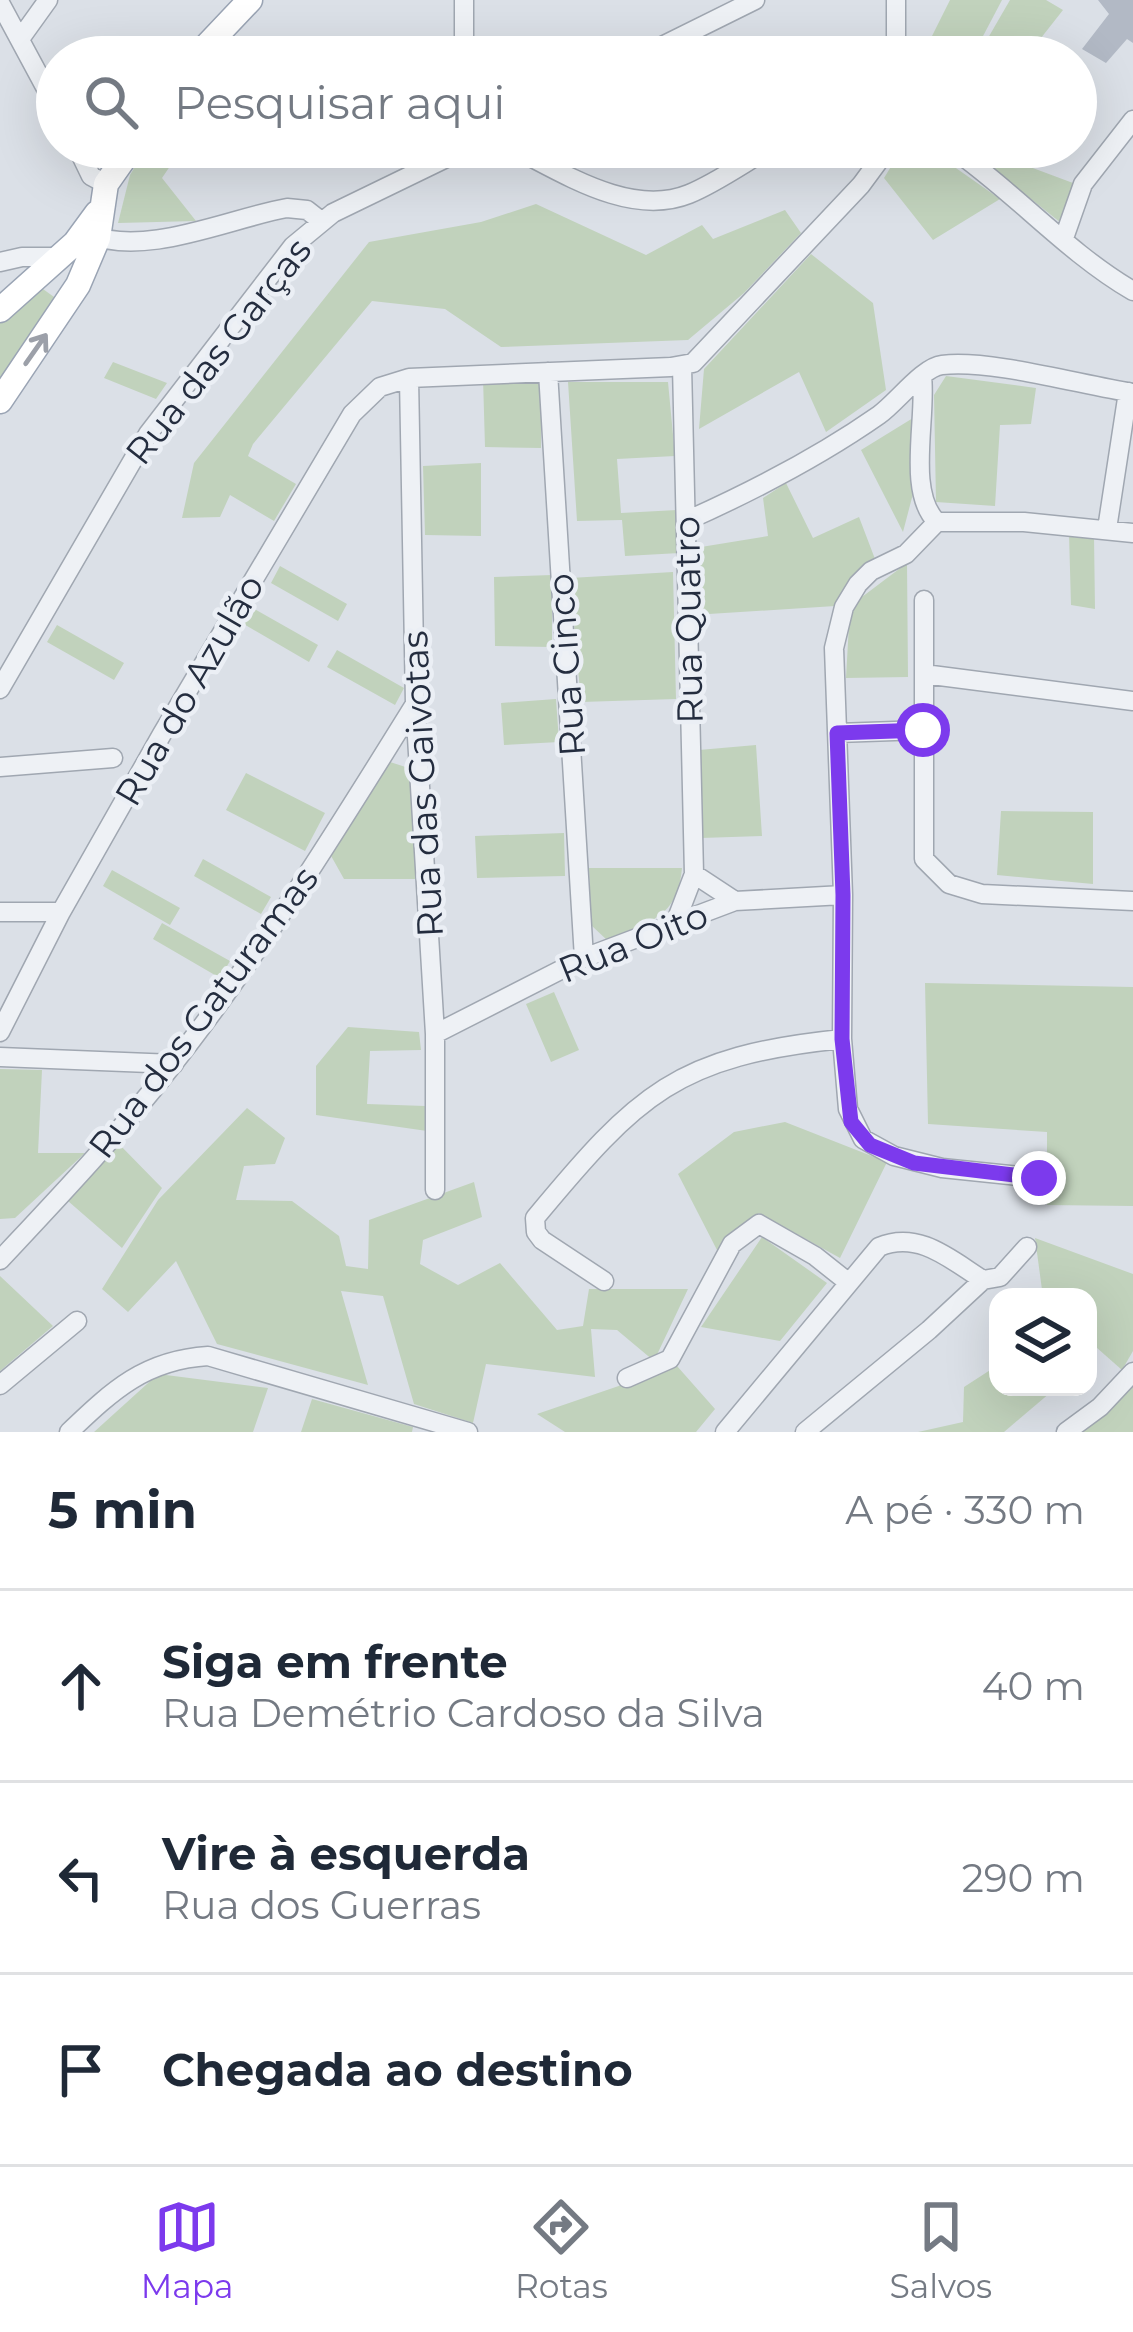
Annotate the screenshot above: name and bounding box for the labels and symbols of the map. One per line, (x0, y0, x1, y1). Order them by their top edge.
street label: Rua das Garças (116, 229, 320, 473)
one-way arrow (23, 333, 48, 367)
street label: Rua Quatro (664, 516, 712, 724)
street label: Rua do Azulão (105, 567, 273, 813)
street label: Rua Cinco (538, 572, 594, 758)
street label: Rua das Gaivotas (392, 630, 452, 938)
route start (896, 703, 950, 757)
street label: Rua dos Gaturamas (79, 857, 327, 1167)
street label: Rua Oito (552, 892, 714, 992)
route end (1012, 1151, 1066, 1205)

